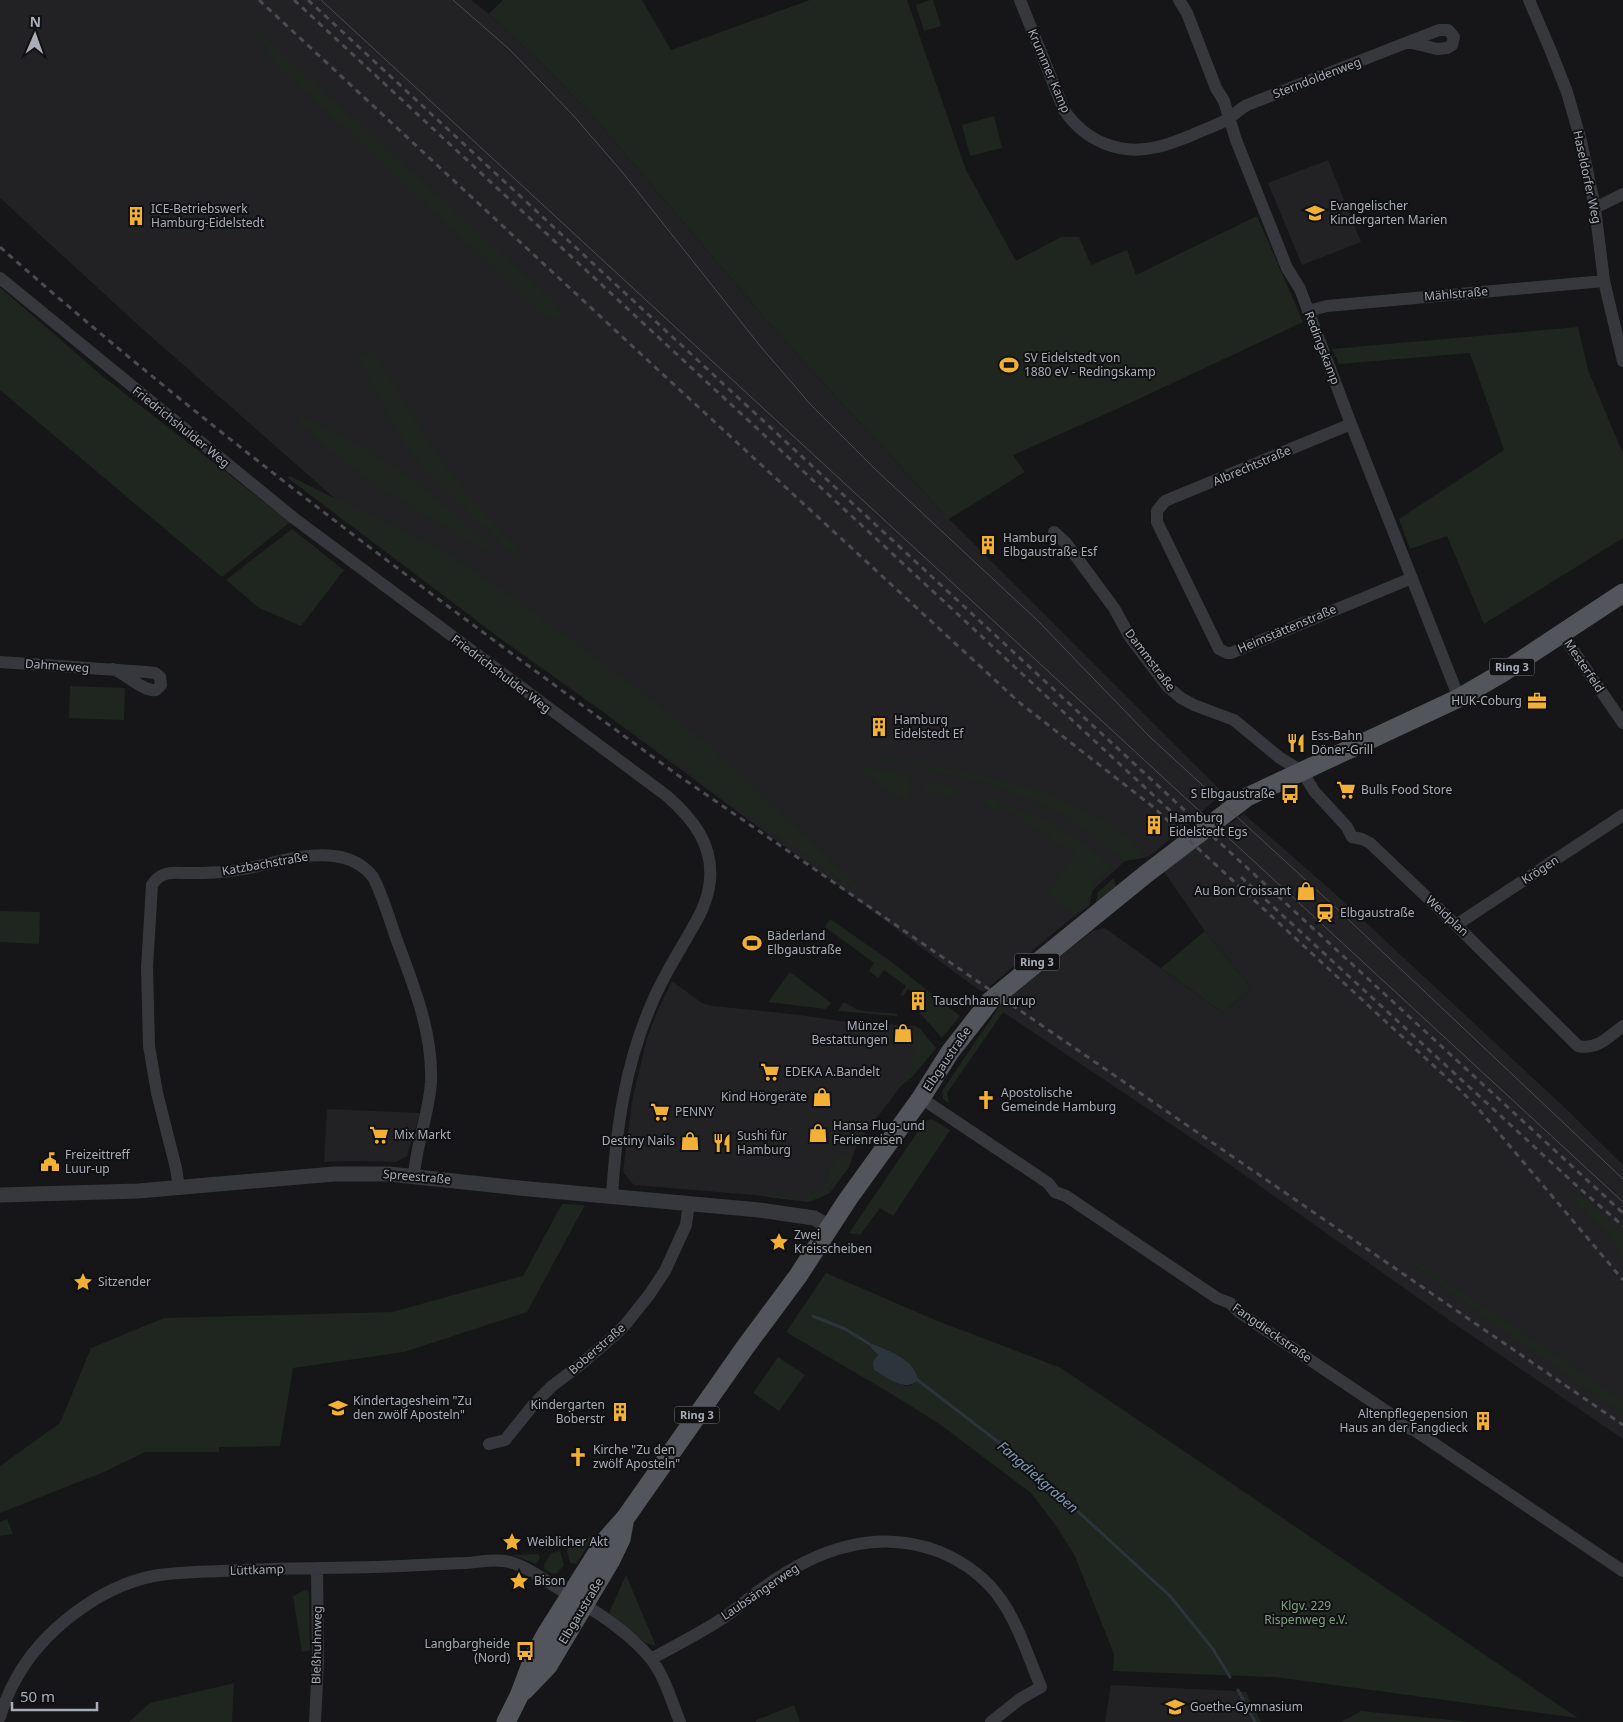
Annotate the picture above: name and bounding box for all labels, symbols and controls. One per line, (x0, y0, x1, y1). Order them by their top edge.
north arrow (10, 10, 60, 60)
text: N (29, 12, 41, 31)
street label: Krummer Kamp (1024, 26, 1075, 115)
street label: Sterndoldenweg (1270, 53, 1363, 102)
street label: Haseldorfer Weg (1569, 129, 1606, 225)
place label: Evangelischer Kindergarten Marien (1330, 197, 1447, 228)
place label: ICE-Betriebswerk Hamburg-Eidelstedt (151, 200, 265, 231)
school or university icon: Evangelischer Kindergarten Marien (1304, 202, 1326, 224)
building icon: ICE-Betriebswerk Hamburg-Eidelstedt (125, 205, 147, 227)
street label: Mählstraße (1423, 282, 1489, 305)
street label: Redingskamp (1301, 309, 1344, 387)
place label: SV Eidelstedt von 1880 eV - Redingskamp (1024, 349, 1156, 380)
sports icon: SV Eidelstedt von 1880 eV - Redingskamp (998, 354, 1020, 376)
street label: Friedrichshulder Weg (129, 382, 234, 471)
street label: Albrechtstraße (1210, 441, 1294, 490)
place label: Hamburg Elbgaustraße Esf (1003, 529, 1098, 560)
building icon: Hamburg Elbgaustraße Esf (977, 534, 999, 556)
street label: Heimstättenstraße (1235, 600, 1339, 657)
street label: Dammstraße (1121, 625, 1180, 694)
street label: Friedrichshulder Weg (448, 631, 555, 717)
street label: Mesterfeld (1560, 636, 1608, 696)
street label: Dahmeweg (24, 655, 90, 676)
road number: Ring 3 (1490, 659, 1534, 676)
office icon: HUK-Coburg (1526, 690, 1548, 712)
place label: HUK-Coburg (1451, 692, 1522, 709)
place label: Hamburg Eidelstedt Ef (894, 711, 964, 742)
building icon: Hamburg Eidelstedt Ef (868, 716, 890, 738)
place label: Ess-Bahn Döner-Grill (1311, 727, 1373, 758)
restaurant icon: Ess-Bahn Döner-Grill (1285, 732, 1307, 754)
supermarket icon: Bulls Food Store (1335, 779, 1357, 801)
place label: Bulls Food Store (1361, 781, 1452, 798)
bus stop icon: S Elbgaustraße (1279, 783, 1301, 805)
place label: S Elbgaustraße (1191, 785, 1275, 802)
place label: Hamburg Eidelstedt Egs (1169, 809, 1248, 840)
building icon: Hamburg Eidelstedt Egs (1143, 814, 1165, 836)
street label: Katzbachstraße (220, 848, 310, 879)
street label: Krögen (1518, 851, 1562, 888)
shop icon: Au Bon Croissant (1295, 880, 1317, 902)
place label: Au Bon Croissant (1195, 882, 1292, 899)
street label: Weidplan (1422, 891, 1472, 940)
station icon: Elbgaustraße (1314, 902, 1336, 924)
place label: Elbgaustraße (1340, 904, 1415, 921)
place label: Bäderland Elbgaustraße (767, 927, 842, 958)
sports icon: Bäderland Elbgaustraße (741, 932, 763, 954)
road number: Ring 3 (1014, 954, 1060, 970)
building icon: Tauschhaus Lurup (907, 990, 929, 1012)
place label: Tauschhaus Lurup (933, 992, 1036, 1009)
place label: Münzel Bestattungen (812, 1017, 888, 1048)
shop icon: Münzel Bestattungen (892, 1022, 914, 1044)
street label: Elbgaustraße (919, 1023, 975, 1094)
supermarket icon: EDEKA A.Bandelt (759, 1061, 781, 1083)
place label: EDEKA A.Bandelt (785, 1063, 880, 1080)
place label: Apostolische Gemeinde Hamburg (1001, 1084, 1116, 1115)
shop icon: Kind Hörgeräte (811, 1086, 833, 1108)
place label: Kind Hörgeräte (721, 1088, 807, 1105)
church icon: Apostolische Gemeinde Hamburg (975, 1089, 997, 1111)
supermarket icon: PENNY (649, 1101, 671, 1123)
place label: PENNY (675, 1103, 714, 1120)
place label: Hansa Flug- und Ferienreisen (833, 1117, 925, 1148)
shop icon: Hansa Flug- und Ferienreisen (807, 1122, 829, 1144)
supermarket icon: Mix Markt (368, 1124, 390, 1146)
place label: Mix Markt (394, 1126, 451, 1143)
place label: Sushi für Hamburg (737, 1127, 791, 1158)
shop icon: Destiny Nails (679, 1130, 701, 1152)
place label: Destiny Nails (602, 1132, 675, 1149)
restaurant icon: Sushi für Hamburg (711, 1132, 733, 1154)
place label: Freizeittreff Luur-up (65, 1146, 130, 1177)
public building icon: Freizeittreff Luur-up (39, 1151, 61, 1173)
street label: Spreestraße (382, 1165, 452, 1188)
place label: Zwei Kreisscheiben (794, 1226, 872, 1257)
place icon: Zwei Kreisscheiben (768, 1231, 790, 1253)
place icon: Sitzender (72, 1271, 94, 1293)
place label: Sitzender (98, 1273, 151, 1290)
street label: Fangdieckstraße (1229, 1299, 1315, 1366)
street label: Boberstraße (565, 1319, 629, 1378)
place label: Kindertagesheim "Zu den zwölf Aposteln" (353, 1392, 472, 1423)
place label: Kindergarten Boberstr (530, 1396, 605, 1427)
school or university icon: Kindertagesheim "Zu den zwölf Aposteln" (327, 1397, 349, 1419)
building icon: Kindergarten Boberstr (609, 1401, 631, 1423)
place label: Altenpflegepension Haus an der Fangdieck (1339, 1405, 1469, 1436)
road number: Ring 3 (674, 1406, 720, 1424)
building icon: Altenpflegepension Haus an der Fangdieck (1472, 1410, 1494, 1432)
water label: Fangdiekgraben (994, 1436, 1083, 1517)
place label: Kirche "Zu den zwölf Aposteln" (593, 1441, 680, 1472)
church icon: Kirche "Zu den zwölf Aposteln" (567, 1446, 589, 1468)
place icon: Weiblicher Akt (501, 1531, 523, 1553)
place label: Weiblicher Akt (527, 1533, 608, 1550)
street label: Laubsängerweg (717, 1559, 802, 1624)
street label: Lüttkamp (230, 1560, 284, 1579)
place icon: Bison (508, 1570, 530, 1592)
place label: Bison (534, 1572, 565, 1589)
street label: Elbgaustraße (554, 1574, 607, 1647)
park label: Klgv. 229 Rispenweg e.V. (1264, 1597, 1348, 1628)
street label: Bleßhuhnweg (307, 1606, 326, 1684)
place label: Langbargheide (Nord) (424, 1635, 510, 1666)
bus stop icon: Langbargheide (Nord) (514, 1640, 536, 1662)
scale bar (12, 1680, 98, 1712)
text: 50 m (20, 1686, 55, 1706)
school or university icon: Goethe-Gymnasium (1164, 1696, 1186, 1718)
place label: Goethe-Gymnasium (1190, 1698, 1303, 1715)

